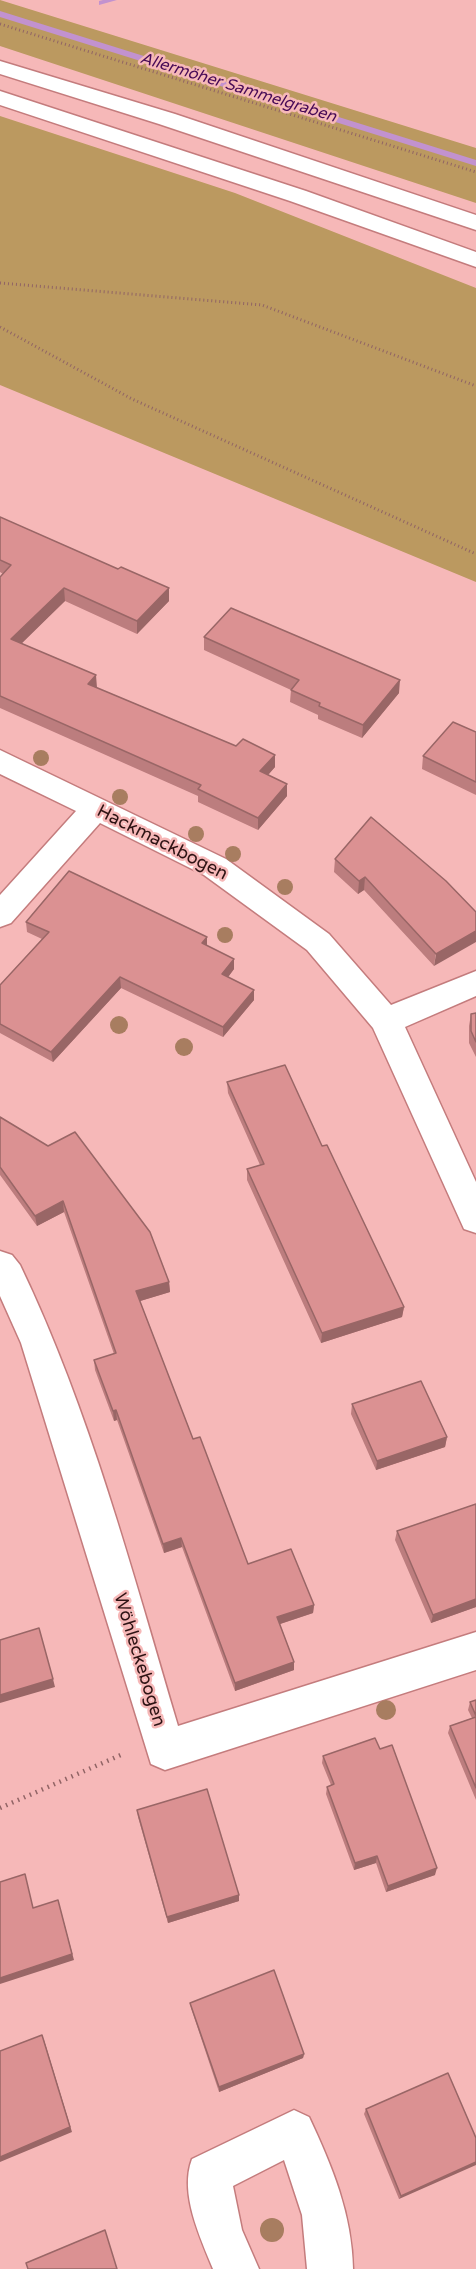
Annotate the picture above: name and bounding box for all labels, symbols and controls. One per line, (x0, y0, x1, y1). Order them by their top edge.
water label: Allermöher Sammelgraben (138, 49, 338, 127)
street label: Hackmackbogen (93, 801, 231, 885)
street label: Wöhleckebogen (108, 1591, 170, 1729)

